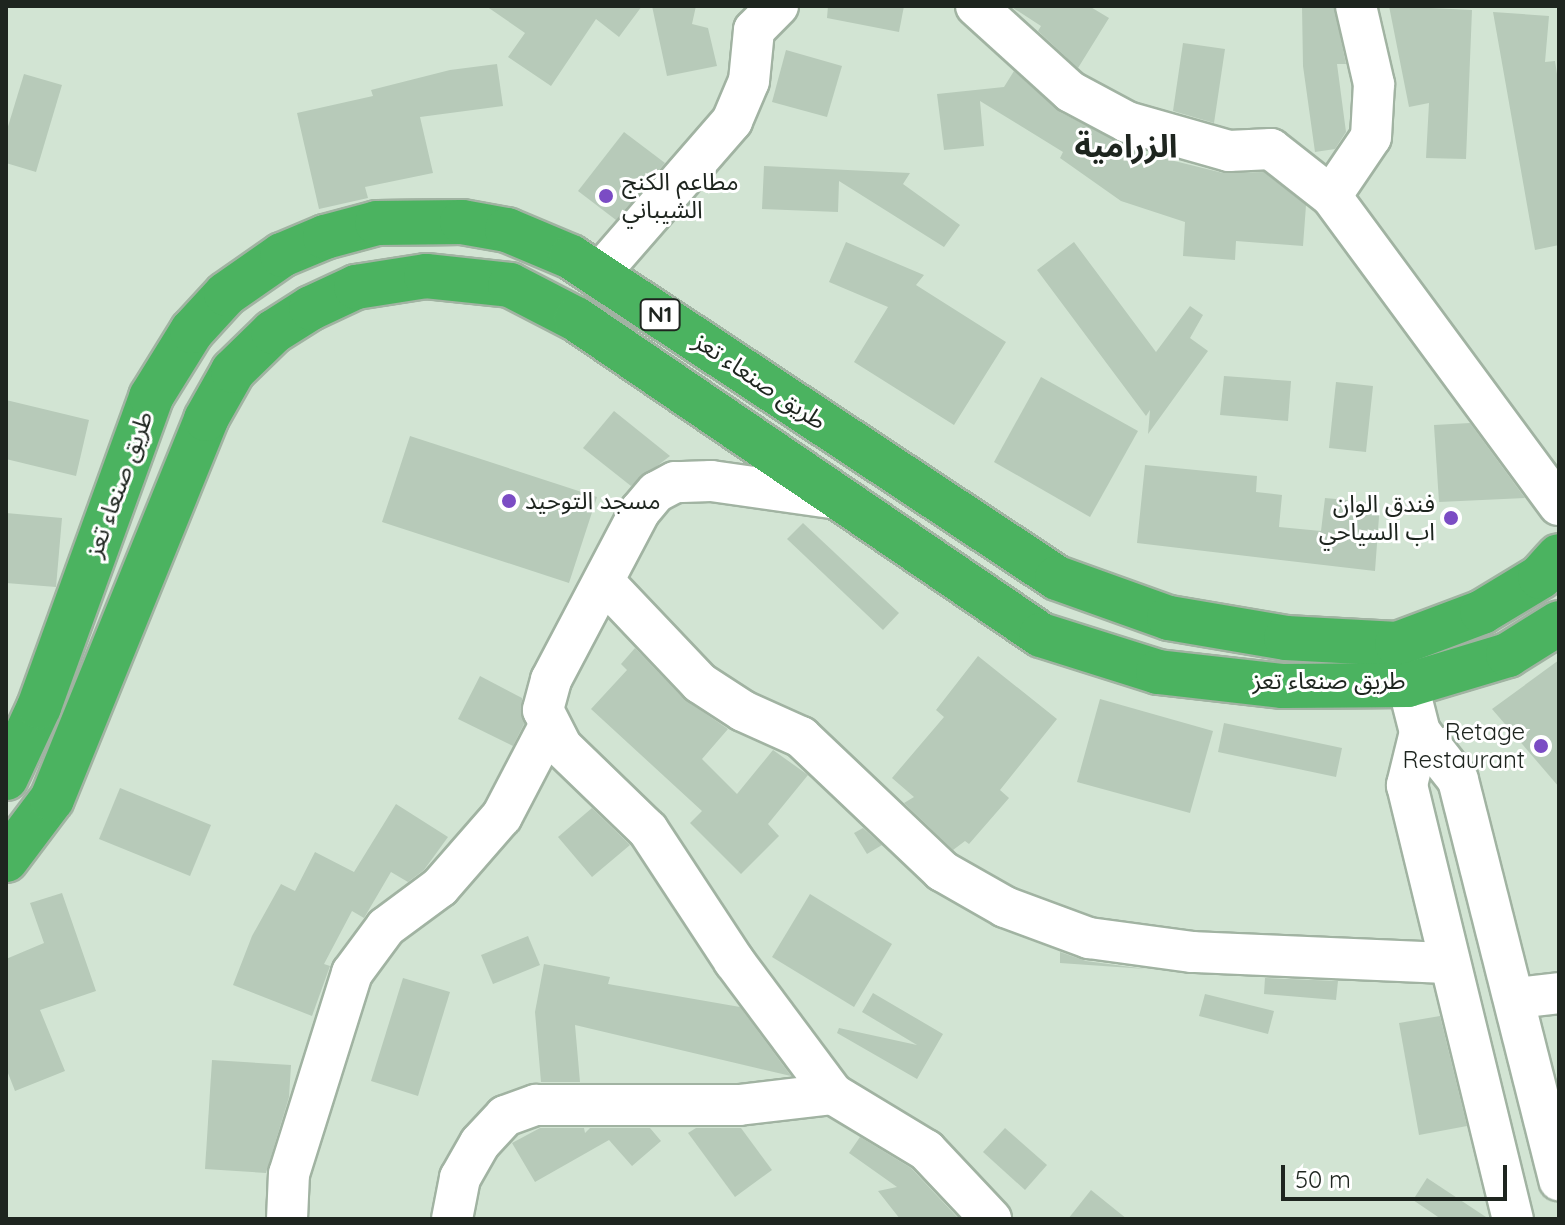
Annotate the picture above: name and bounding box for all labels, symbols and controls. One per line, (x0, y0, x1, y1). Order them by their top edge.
district label: الزرامية (1074, 126, 1178, 164)
place label: مطاعم الكنج الشيباني (622, 168, 739, 224)
marker: مطاعم الكنج الشيباني (597, 187, 615, 205)
road number: N1 (638, 297, 682, 333)
street label: طريق صنعاء تعز (688, 326, 832, 436)
street label: طريق صنعاء تعز (79, 407, 159, 561)
place label: مسجد التوحيد (525, 487, 661, 515)
place label: فندق الوان اب السياحي (1319, 490, 1435, 546)
marker: مسجد التوحيد (500, 492, 518, 510)
marker: فندق الوان اب السياحي (1442, 509, 1460, 527)
street label: طريق صنعاء تعز (1252, 667, 1406, 695)
place label: Retage Restaurant (1403, 718, 1525, 774)
marker: Retage Restaurant (1532, 737, 1550, 755)
scale bar (1285, 1149, 1511, 1199)
text: 50 m (1295, 1164, 1351, 1194)

